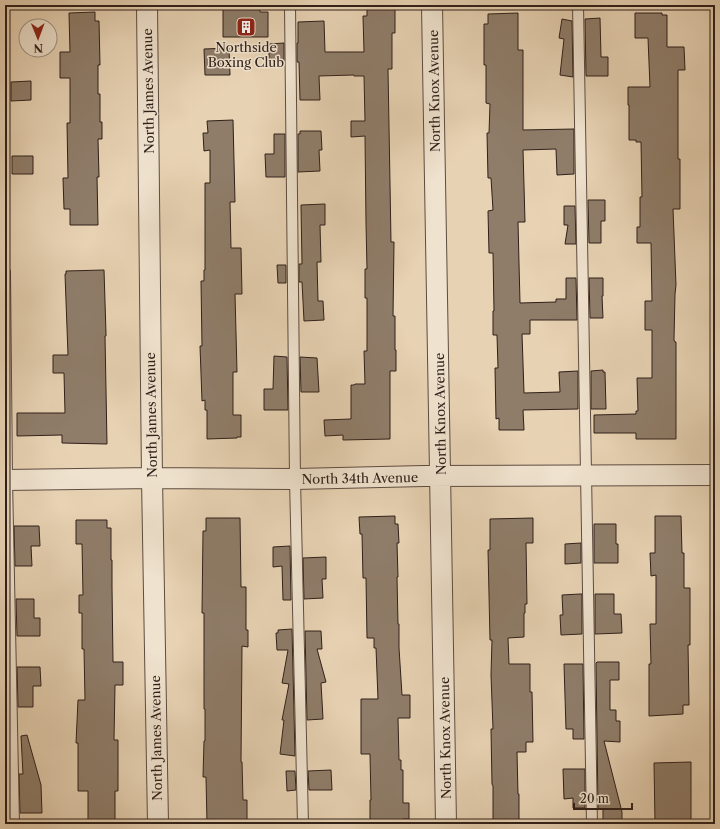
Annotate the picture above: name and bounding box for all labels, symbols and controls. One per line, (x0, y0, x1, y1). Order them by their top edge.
building icon: Northside Boxing Club (235, 16, 257, 38)
north arrow (18, 18, 58, 58)
street label: North James Avenue (139, 28, 157, 154)
street label: North Knox Avenue (425, 30, 443, 152)
place label: Northside Boxing Club (208, 39, 284, 70)
text: N (33, 41, 43, 55)
street label: North James Avenue (142, 352, 160, 478)
street label: North Knox Avenue (431, 353, 449, 475)
street label: North 34th Avenue (302, 469, 418, 487)
street label: North James Avenue (147, 675, 165, 801)
street label: North Knox Avenue (436, 677, 454, 799)
scale bar (574, 785, 632, 811)
text: 20 m (580, 791, 609, 806)

